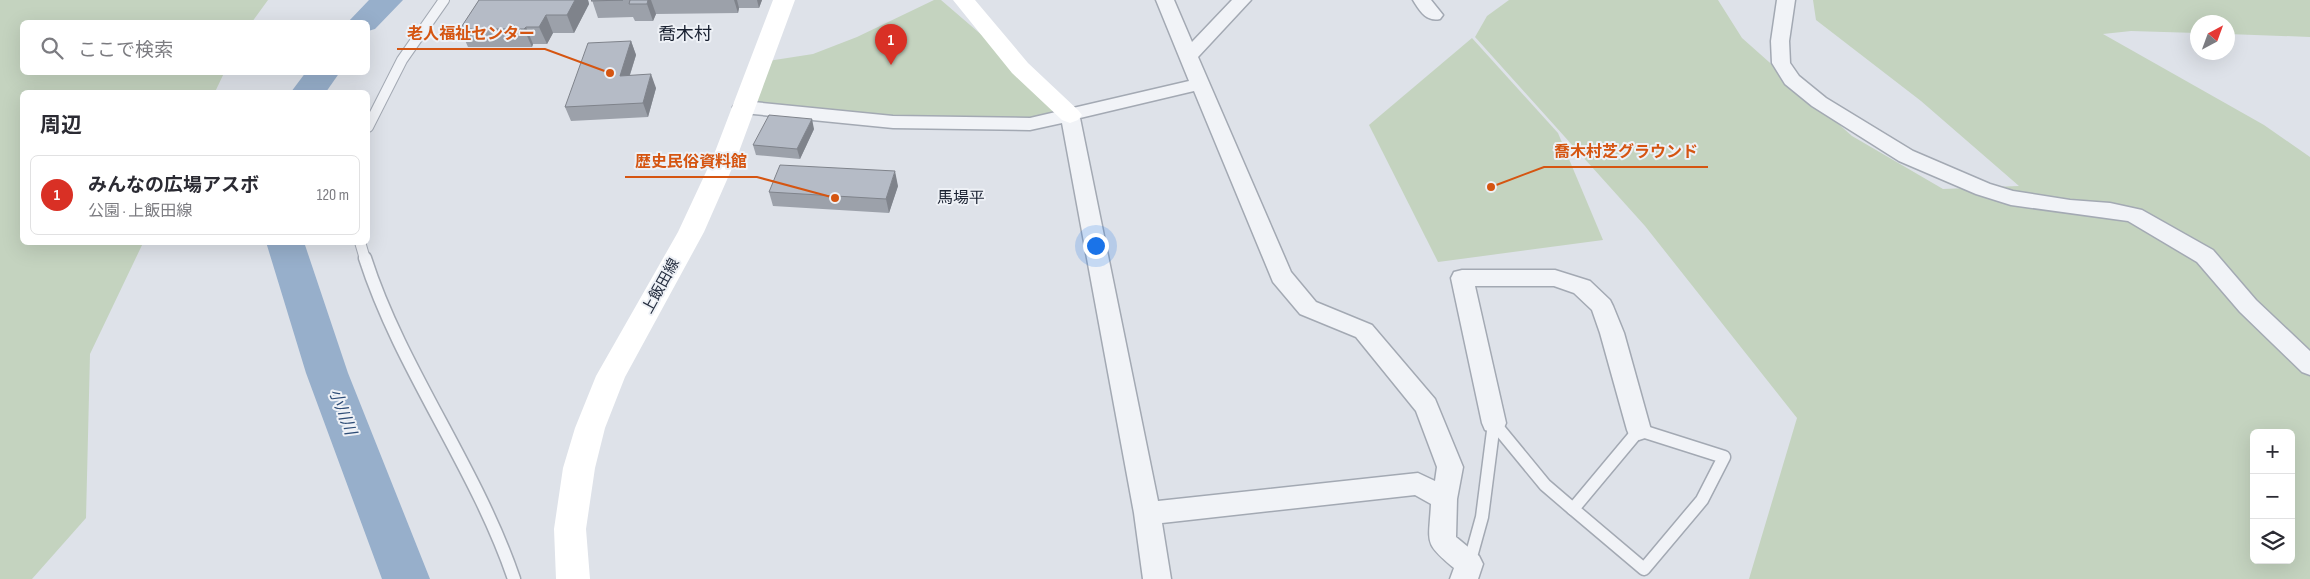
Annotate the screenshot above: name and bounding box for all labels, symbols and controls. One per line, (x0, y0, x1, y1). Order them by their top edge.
north arrow (2190, 15, 2235, 60)
callout: 老人福祉センター (397, 18, 545, 49)
search box (20, 20, 370, 75)
district label: 喬木村 (658, 24, 712, 45)
pin: 1 (875, 24, 907, 65)
text: 老人福祉センター (407, 25, 535, 44)
icon: search (38, 34, 66, 62)
text: ここで検索 (78, 39, 173, 62)
text: 周辺 (40, 113, 82, 138)
callout: 喬木村芝グラウンド (1544, 136, 1708, 167)
text: 喬木村芝グラウンド (1554, 142, 1698, 162)
callout: 歴史民俗資料館 (625, 146, 757, 177)
text: 歴史民俗資料館 (635, 152, 747, 172)
text: みんなの広場アスボ (88, 174, 259, 197)
text: 1 (54, 186, 60, 205)
text: 120 m (317, 186, 349, 205)
district label: 馬場平 (937, 189, 985, 208)
text: 公園 · 上飯田線 (88, 202, 192, 221)
your location (1083, 233, 1109, 259)
street label: 上飯田線 (638, 255, 684, 317)
water label: 小川川 (325, 386, 360, 440)
map controls (2250, 429, 2295, 564)
button: + (2250, 429, 2295, 474)
button: − (2250, 474, 2295, 519)
button: layers (2250, 519, 2295, 564)

